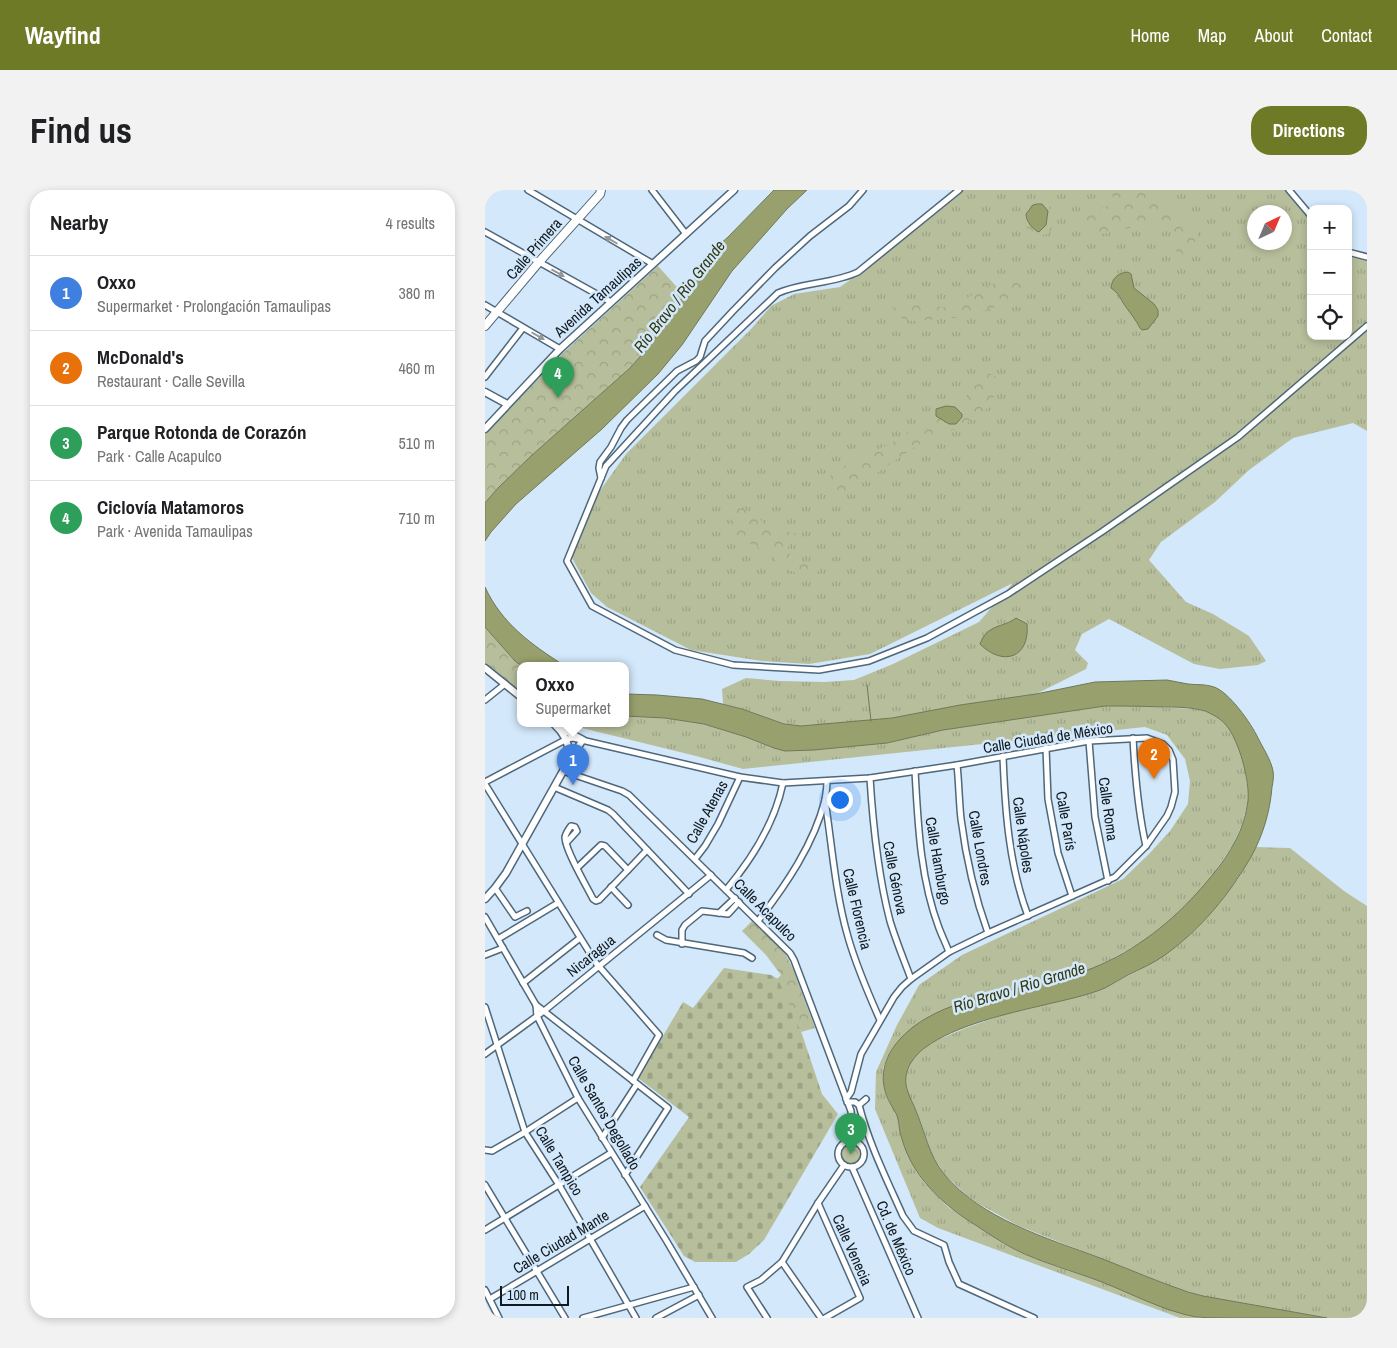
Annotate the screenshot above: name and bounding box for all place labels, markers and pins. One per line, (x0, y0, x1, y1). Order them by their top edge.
pin: 4 (542, 357, 574, 398)
pin: 2 (1138, 738, 1170, 779)
pin: 1 (557, 744, 589, 785)
pin: 3 (835, 1113, 867, 1154)

